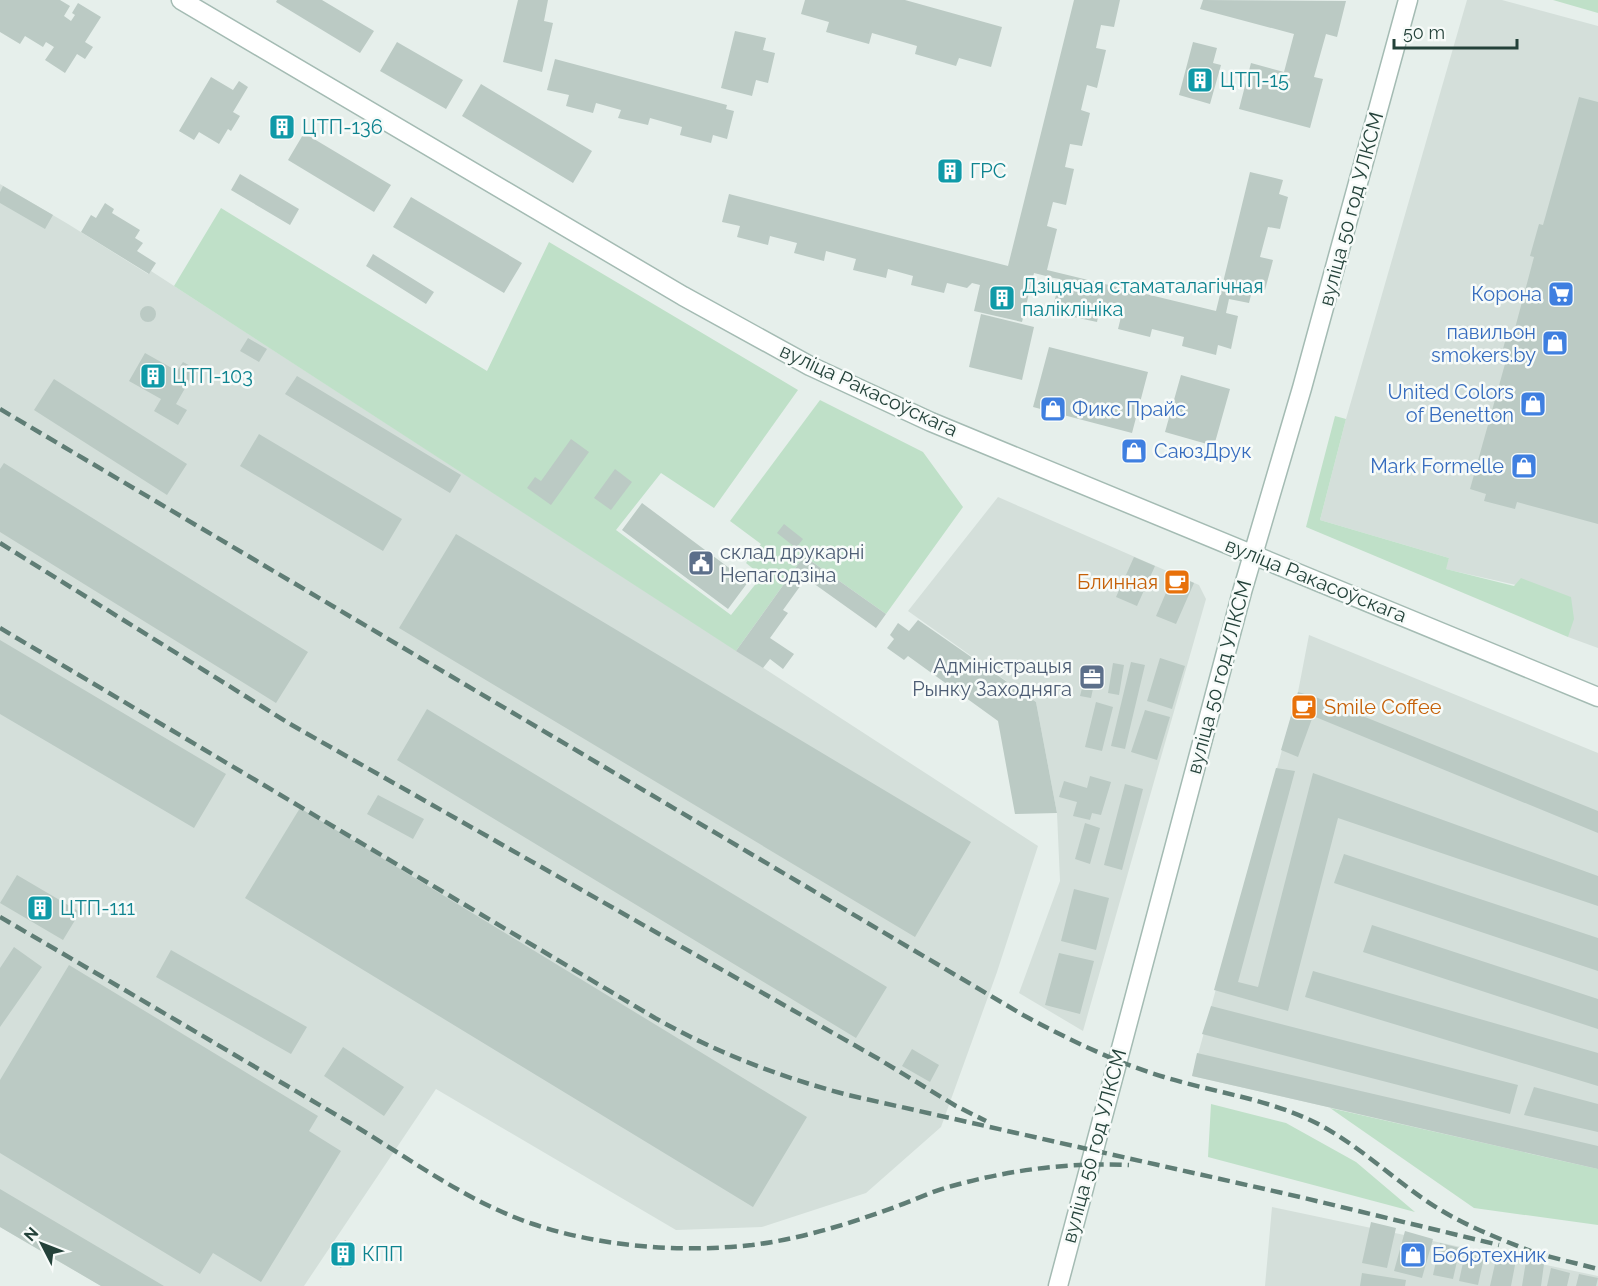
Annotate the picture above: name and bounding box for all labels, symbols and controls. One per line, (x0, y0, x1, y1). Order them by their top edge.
scale bar (1394, 12, 1517, 50)
text: 50 m (1403, 22, 1445, 43)
building icon: ЦТП-15 (1185, 65, 1215, 95)
place label: ЦТП-15 (1220, 68, 1289, 92)
street label: вуліца 50 год УЛКСМ (1314, 109, 1388, 309)
building icon: ЦТП-136 (267, 112, 297, 142)
place label: ЦТП-136 (302, 115, 383, 139)
building icon: ГРС (935, 156, 965, 186)
place label: ГРС (970, 159, 1007, 183)
place label: Дзіцячая стаматалагічная паліклініка (1022, 274, 1264, 321)
supermarket icon: Корона (1546, 279, 1576, 309)
place label: Корона (1471, 282, 1542, 306)
building icon: Дзіцячая стаматалагічная паліклініка (987, 283, 1017, 313)
place label: павильон smokers.by (1431, 320, 1536, 367)
shop icon: павильон smokers.by (1540, 328, 1570, 358)
street label: вуліца Ракасоўскага (776, 338, 962, 442)
building icon: ЦТП-103 (138, 361, 168, 391)
place label: ЦТП-103 (172, 364, 253, 388)
place label: United Colors of Benetton (1388, 380, 1514, 427)
shop icon: United Colors of Benetton (1518, 389, 1548, 419)
shop icon: Фикс Прайс (1038, 394, 1068, 424)
place label: Фикс Прайс (1072, 397, 1186, 421)
shop icon: СаюзДрук (1119, 436, 1149, 466)
place label: СаюзДрук (1154, 439, 1252, 463)
shop icon: Mark Formelle (1509, 451, 1539, 481)
place label: Mark Formelle (1370, 454, 1504, 478)
street label: вуліца Ракасоўскага (1222, 533, 1410, 627)
place label: склад друкарні Непагодзіна (720, 540, 864, 587)
public building icon: склад друкарні Непагодзіна (686, 548, 716, 578)
cafe icon: Блинная (1162, 567, 1192, 597)
place label: Блинная (1077, 570, 1158, 594)
street label: вуліца 50 год УЛКСМ (1182, 577, 1256, 777)
place label: Адміністрацыя Рынку Заходняга (912, 654, 1072, 701)
office icon: Адміністрацыя Рынку Заходняга (1077, 662, 1107, 692)
cafe icon: Smile Coffee (1289, 692, 1319, 722)
place label: Smile Coffee (1324, 695, 1442, 719)
building icon: ЦТП-111 (25, 893, 55, 923)
place label: ЦТП-111 (60, 896, 136, 920)
street label: вуліца 50 год УЛКСМ (1057, 1046, 1131, 1246)
north arrow (12, 1214, 72, 1274)
text: N (20, 1223, 42, 1245)
building icon: КПП (328, 1239, 358, 1269)
shop icon: Бобртехник (1398, 1240, 1428, 1270)
place label: КПП (362, 1242, 403, 1266)
place label: Бобртехник (1432, 1243, 1547, 1267)

